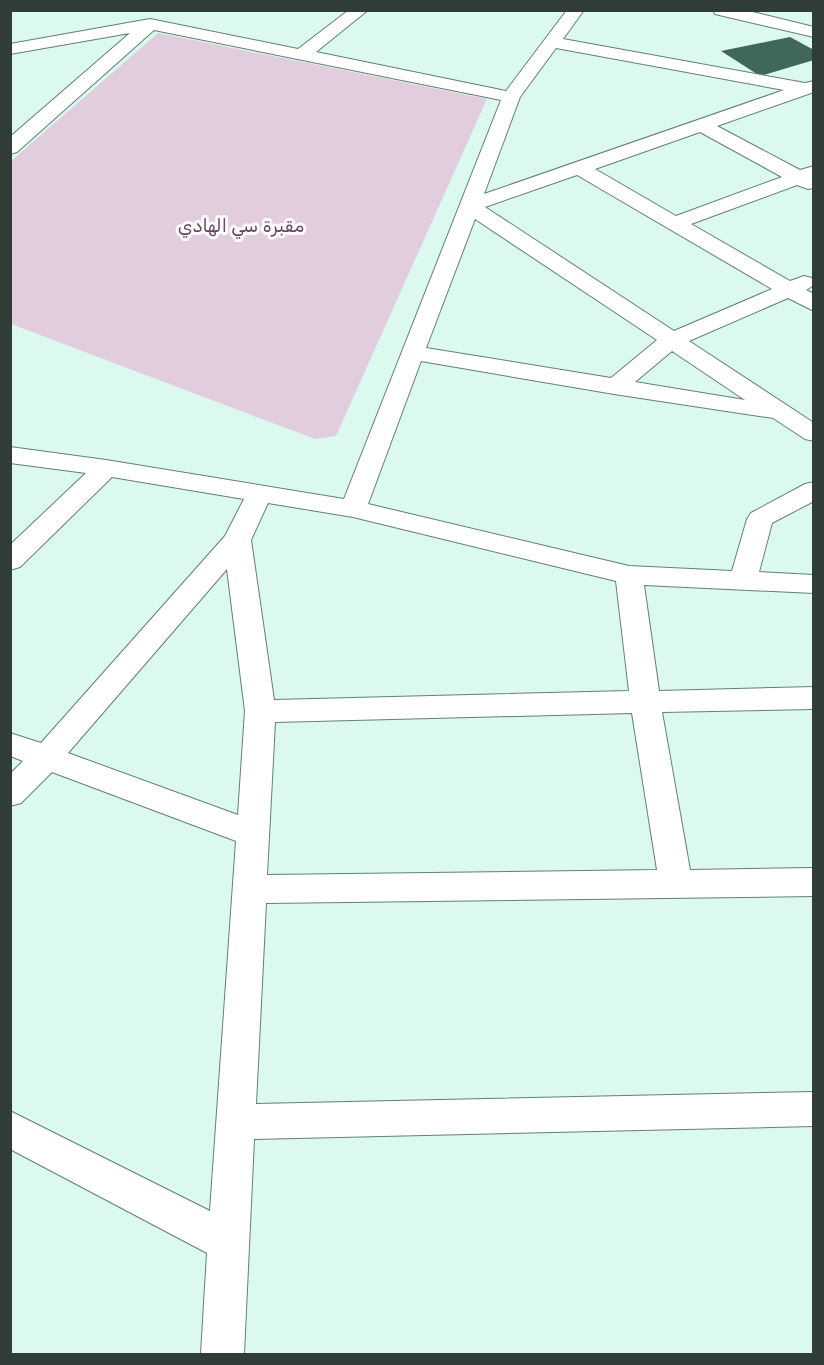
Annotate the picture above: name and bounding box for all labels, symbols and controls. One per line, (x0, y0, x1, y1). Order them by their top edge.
park label: مقبرة سي الهادي (178, 215, 304, 239)

